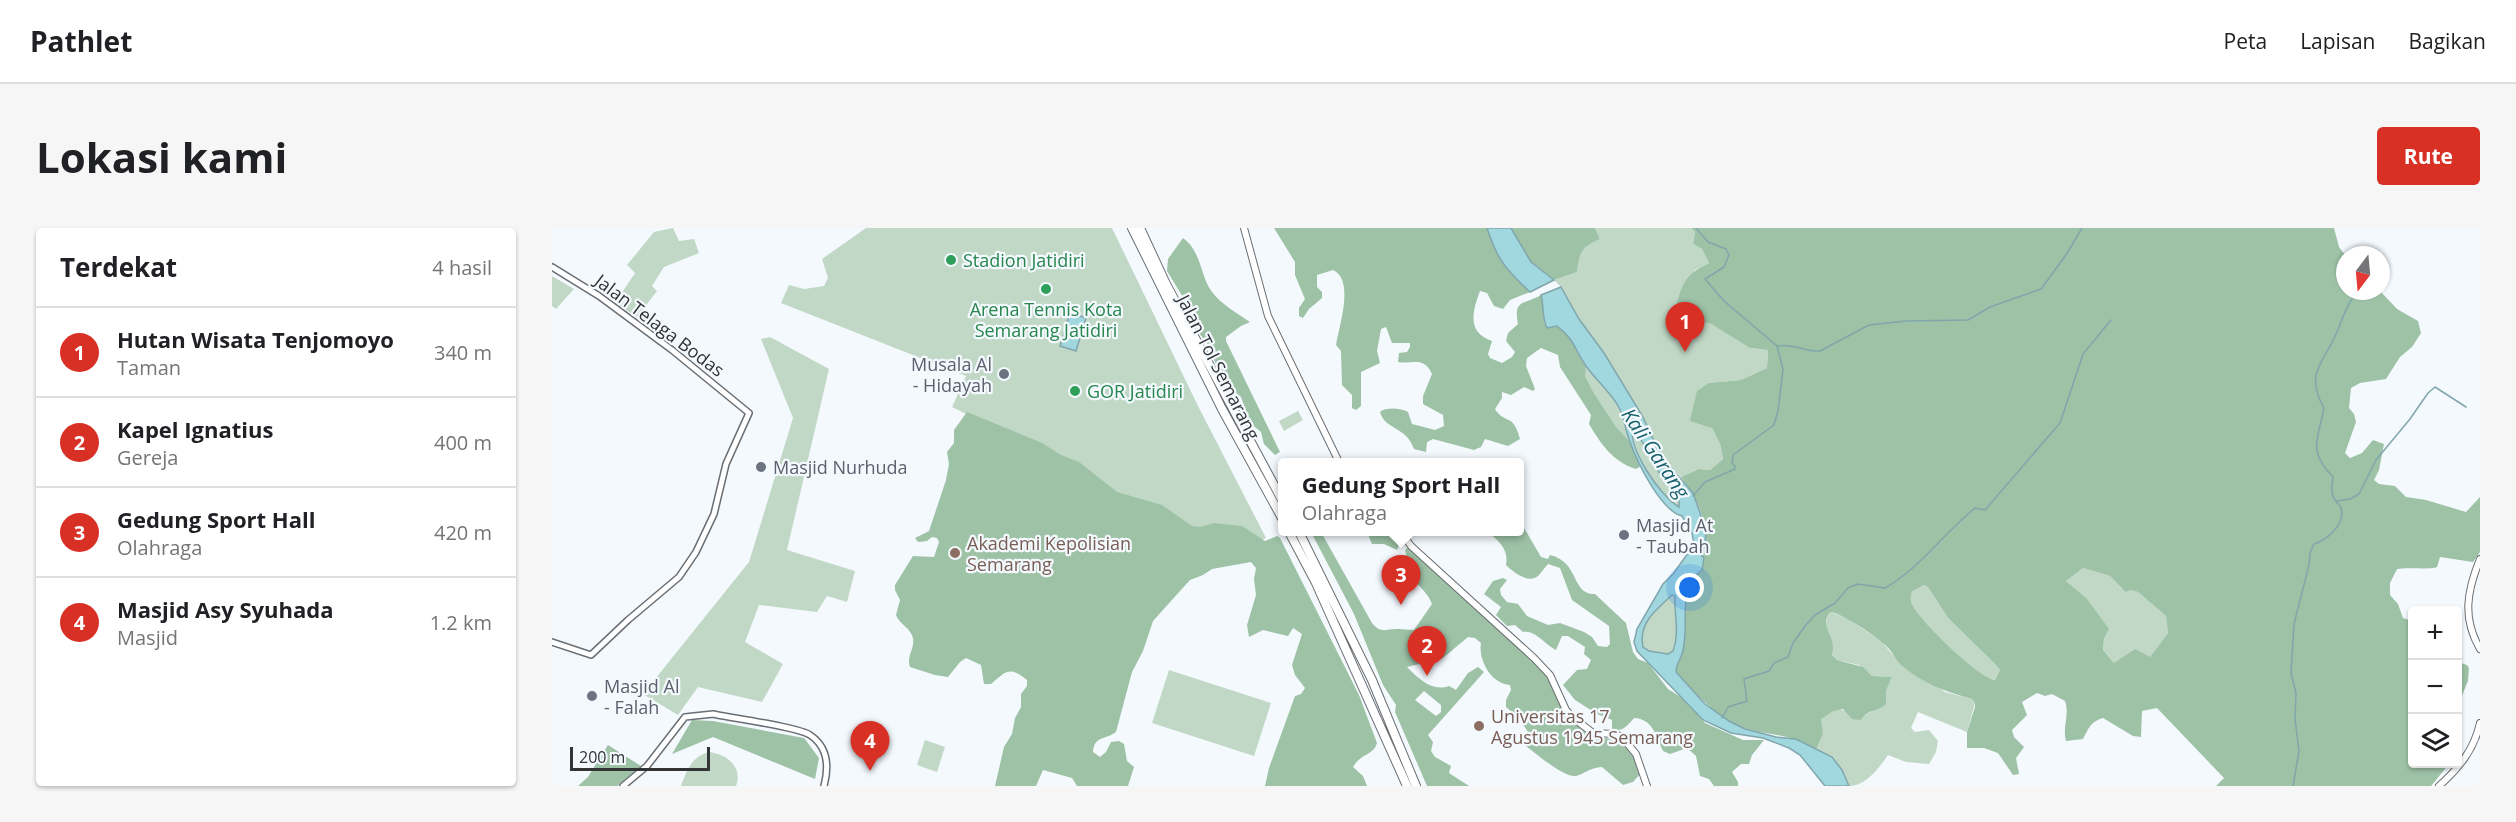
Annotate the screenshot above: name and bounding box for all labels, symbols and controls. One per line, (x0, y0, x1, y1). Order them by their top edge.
text: Pathlet (30, 22, 132, 60)
text: Peta (2224, 27, 2267, 55)
text: Lapisan (2300, 27, 2375, 55)
text: Bagikan (2408, 27, 2486, 55)
button: Rute (2377, 127, 2480, 185)
text: Lokasi kami (36, 128, 287, 185)
north arrow (2336, 246, 2390, 300)
place label: Stadion Jatidiri (963, 248, 1085, 272)
text: Terdekat (60, 249, 177, 285)
marker: Stadion Jatidiri (944, 253, 958, 267)
text: 4 hasil (432, 254, 492, 281)
street label: Jalan Telaga Bodas (589, 267, 730, 382)
marker: Arena Tennis Kota Semarang Jatidiri (1039, 282, 1053, 296)
street label: Jalan Tol Semarang (1171, 289, 1266, 444)
place label: Arena Tennis Kota Semarang Jatidiri (970, 297, 1122, 342)
pin: 1 (1666, 302, 1704, 352)
text: Hutan Wisata Tenjomoyo (117, 324, 394, 354)
text: 1 (74, 339, 85, 366)
text: 340 m (434, 339, 492, 366)
place label: Musala Al - Hidayah (911, 352, 992, 397)
text: Taman (117, 354, 181, 381)
marker: Musala Al - Hidayah (997, 367, 1011, 381)
place label: GOR Jatidiri (1087, 379, 1183, 403)
marker: GOR Jatidiri (1068, 384, 1082, 398)
water label: Kali Garang (1616, 402, 1697, 504)
text: Kapel Ignatius (117, 414, 273, 444)
text: 2 (74, 429, 85, 456)
text: 400 m (434, 429, 492, 456)
text: Gereja (117, 444, 178, 471)
place label: Masjid Nurhuda (773, 455, 908, 479)
popup (1278, 458, 1524, 536)
marker: Masjid Nurhuda (754, 460, 768, 474)
text: Gedung Sport Hall (1302, 469, 1500, 499)
text: Olahraga (1302, 499, 1387, 526)
text: Gedung Sport Hall (117, 504, 315, 534)
place label: Masjid At - Taubah (1636, 513, 1713, 558)
text: 3 (74, 519, 85, 546)
text: 420 m (434, 519, 492, 546)
marker: Masjid At - Taubah (1617, 528, 1631, 542)
place label: Akademi Kepolisian Semarang (967, 531, 1131, 576)
text: Olahraga (117, 534, 202, 561)
marker: Akademi Kepolisian Semarang (948, 546, 962, 560)
pin: 3 (1382, 556, 1420, 605)
your location (1675, 573, 1704, 602)
text: Masjid Asy Syuhada (117, 594, 333, 624)
map controls (2408, 606, 2462, 768)
button: + (2408, 606, 2462, 660)
text: 4 (74, 609, 85, 636)
text: 1.2 km (430, 609, 492, 636)
text: Masjid (117, 624, 178, 651)
pin: 2 (1408, 626, 1446, 676)
button: − (2408, 660, 2462, 714)
place label: Masjid Al - Falah (604, 674, 679, 719)
marker: Masjid Al - Falah (585, 689, 599, 703)
place label: Universitas 17 Agustus 1945 Semarang (1491, 704, 1693, 749)
button: layers (2408, 714, 2462, 768)
marker: Universitas 17 Agustus 1945 Semarang (1472, 719, 1486, 733)
pin: 4 (850, 722, 890, 771)
scale bar (570, 744, 710, 772)
text: 200 m (579, 746, 625, 768)

